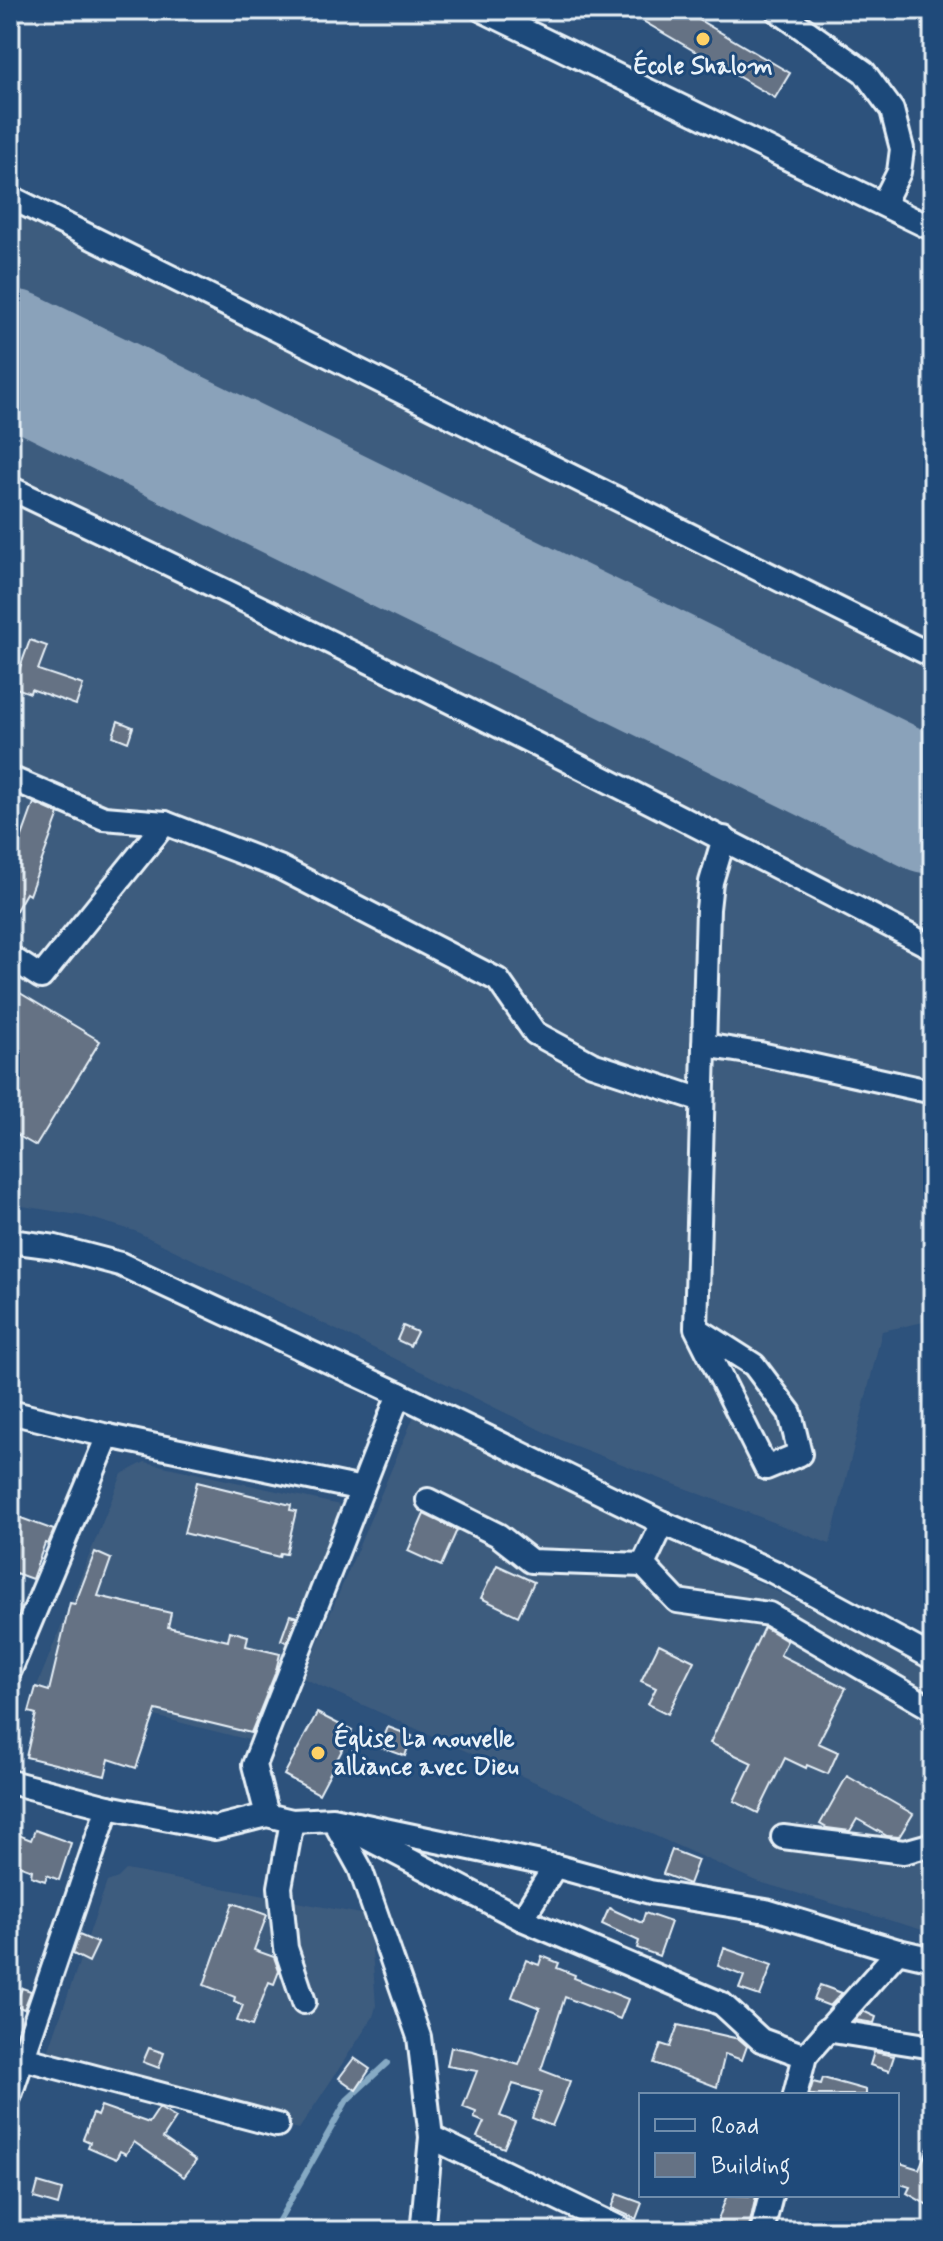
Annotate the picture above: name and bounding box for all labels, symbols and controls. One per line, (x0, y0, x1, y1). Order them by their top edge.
marker: École Shalom (694, 30, 712, 48)
place label: École Shalom (633, 49, 773, 82)
place label: Église La nouvelle alliance avec Dieu (334, 1722, 519, 1783)
marker: Église La nouvelle alliance avec Dieu (309, 1744, 327, 1762)
legend (639, 2093, 899, 2197)
text: Road (711, 2111, 759, 2142)
text: Building (711, 2151, 791, 2185)

